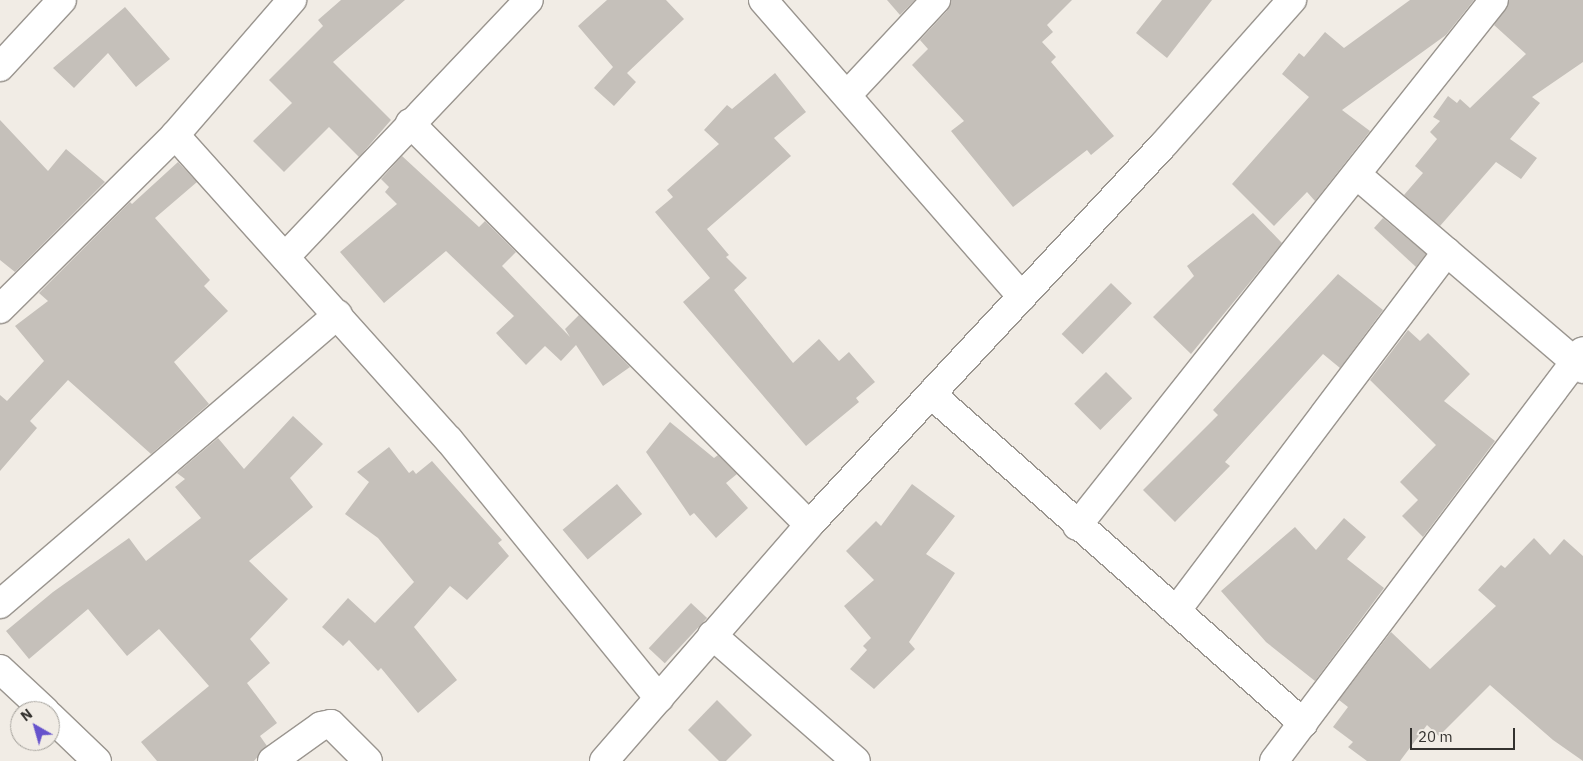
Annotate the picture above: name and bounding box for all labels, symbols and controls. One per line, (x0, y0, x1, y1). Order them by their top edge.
north arrow (10, 701, 60, 751)
text: N (17, 705, 36, 725)
scale bar (1413, 718, 1518, 750)
text: 20 m (1418, 727, 1453, 746)

